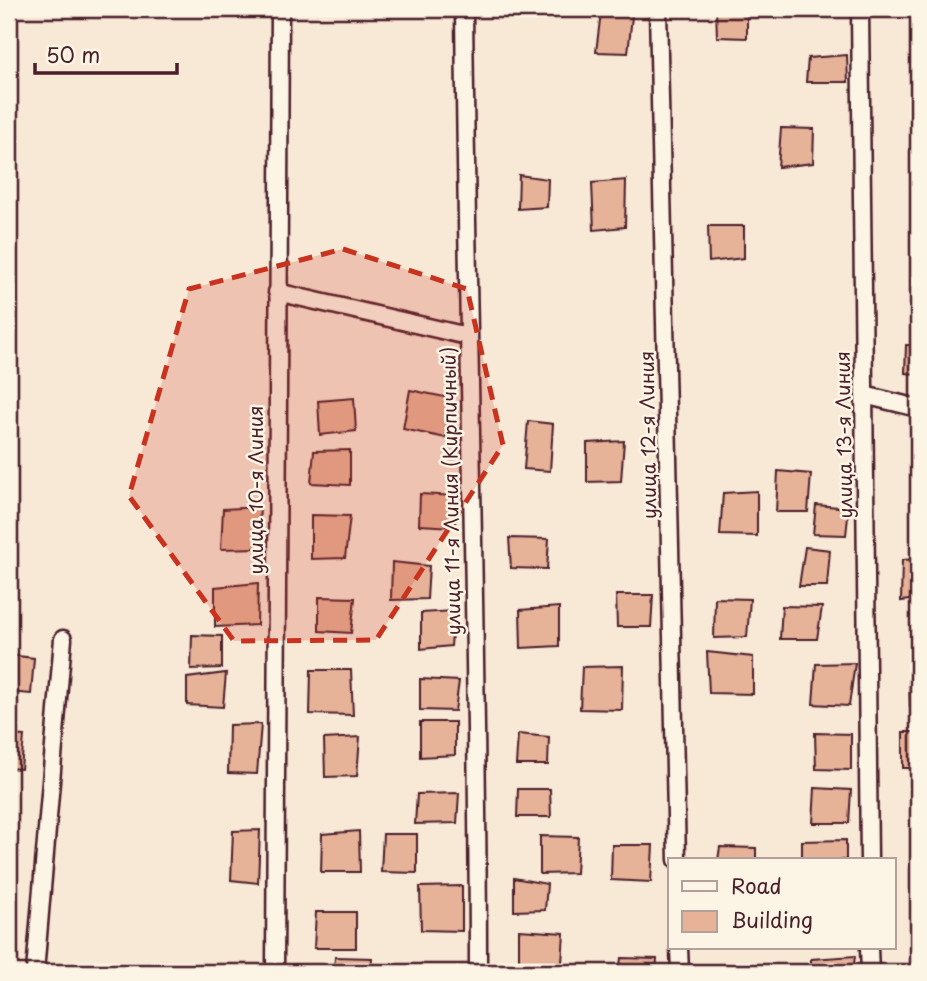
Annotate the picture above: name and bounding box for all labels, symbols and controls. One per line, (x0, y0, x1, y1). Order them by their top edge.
scale bar (35, 32, 177, 76)
text: 50 m (46, 38, 100, 70)
street label: улица 11-я Линия (Кирпичный) (433, 346, 467, 636)
street label: улица 12-я Линия (632, 351, 662, 519)
street label: улица 13-я Линия (828, 351, 858, 519)
street label: улица 10-я Линия (241, 406, 269, 574)
legend (668, 858, 895, 950)
text: Road (731, 869, 782, 901)
text: Building (731, 903, 813, 935)

